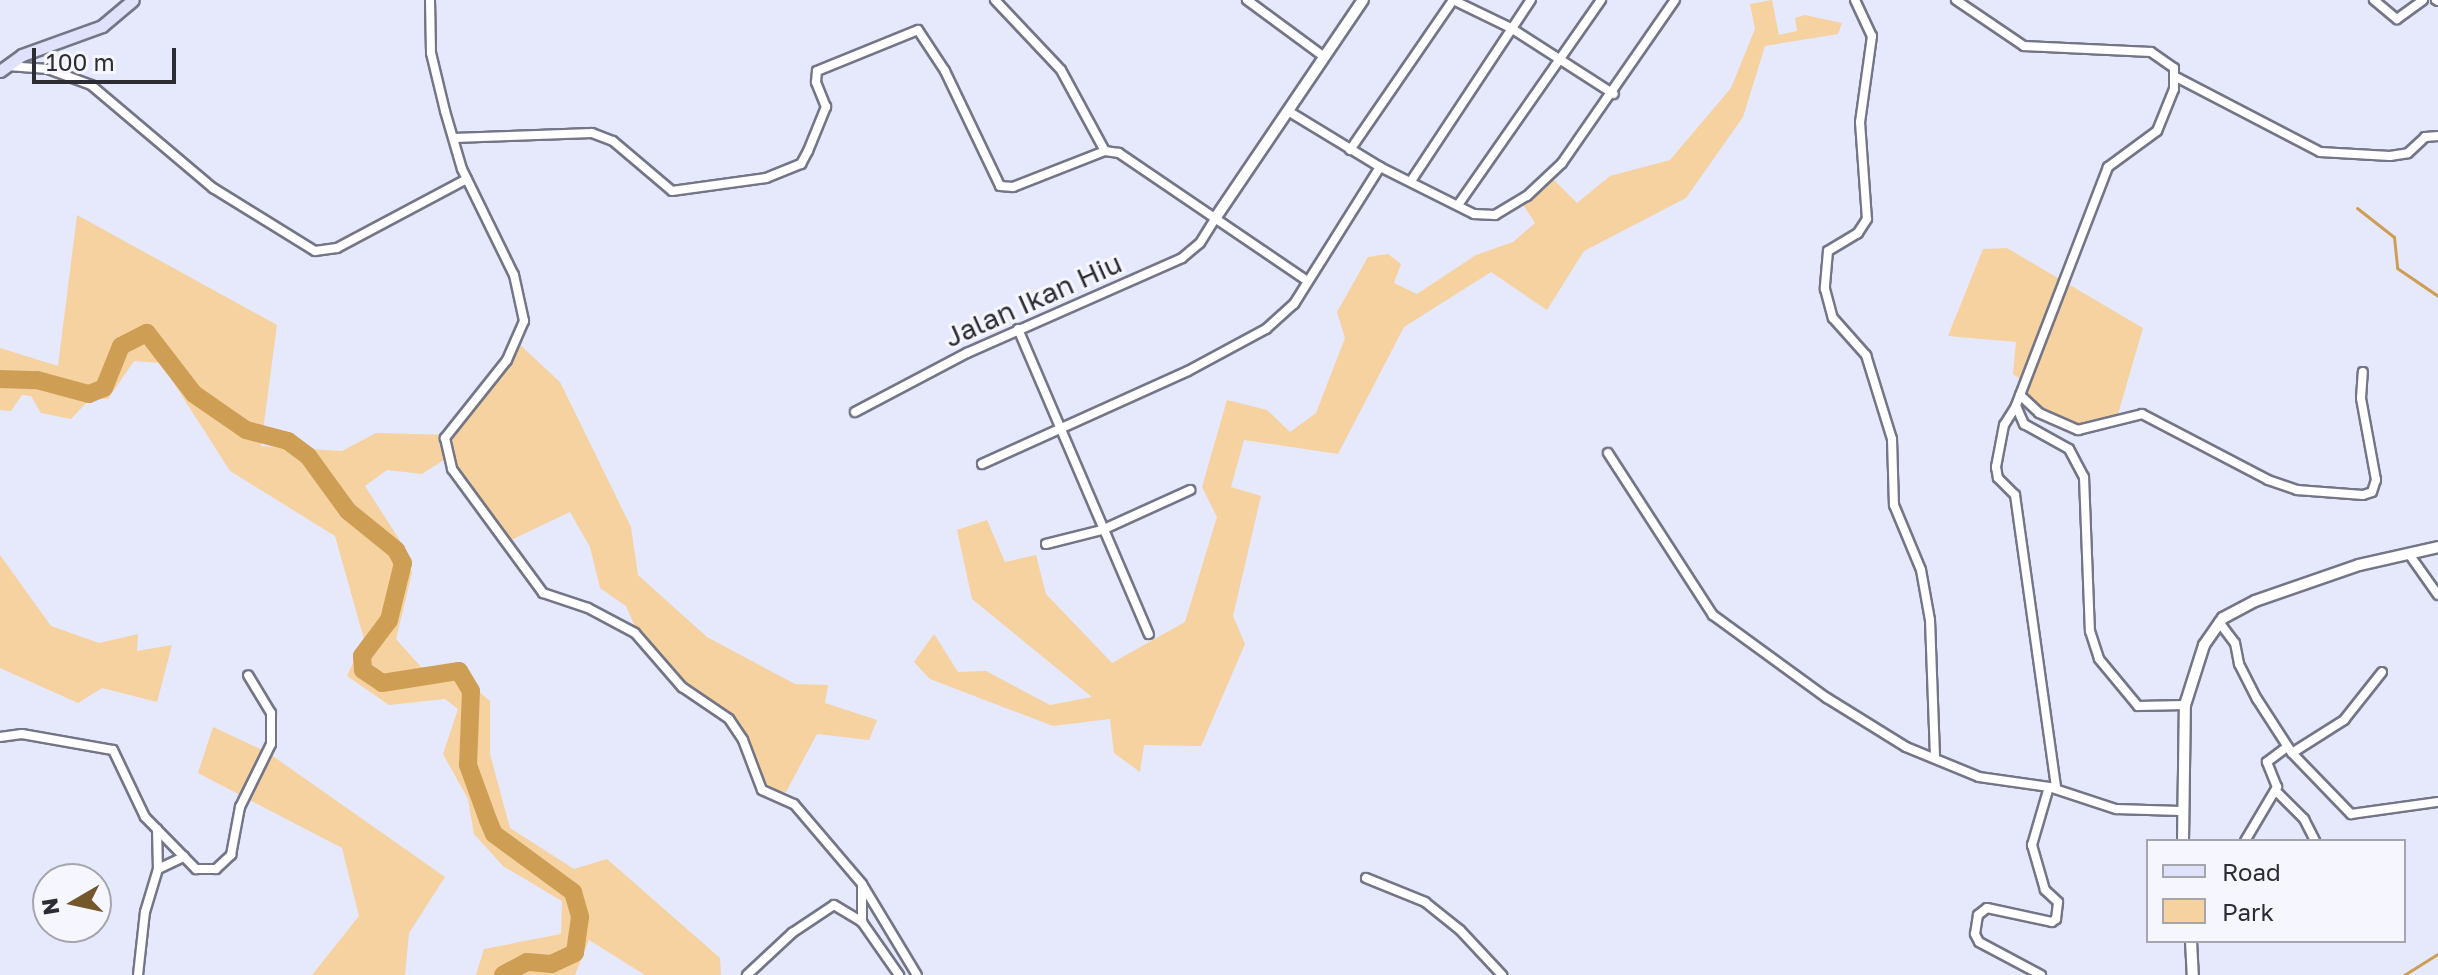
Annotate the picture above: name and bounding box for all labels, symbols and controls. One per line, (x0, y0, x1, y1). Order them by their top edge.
scale bar (36, 32, 180, 82)
text: 100 m (46, 47, 115, 76)
street label: Jalan Ikan Hiu (939, 246, 1127, 354)
legend (2146, 839, 2406, 943)
text: Road (2222, 857, 2281, 886)
north arrow (32, 863, 112, 943)
text: N (35, 896, 64, 917)
text: Park (2222, 897, 2274, 926)

